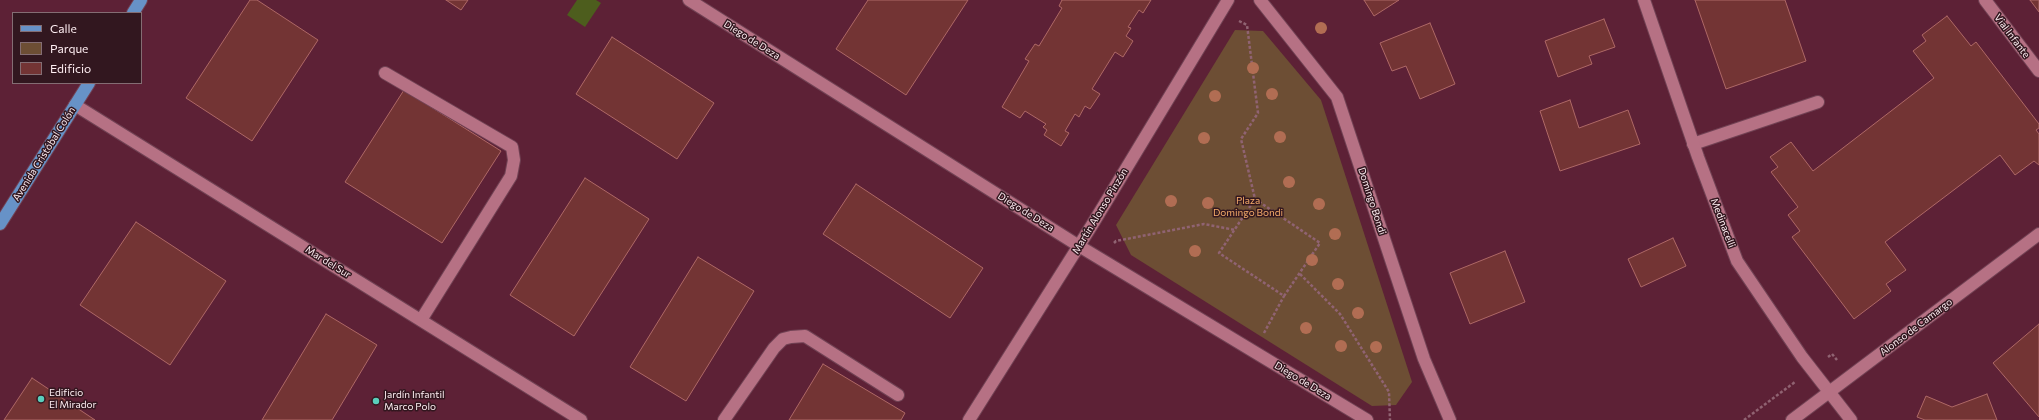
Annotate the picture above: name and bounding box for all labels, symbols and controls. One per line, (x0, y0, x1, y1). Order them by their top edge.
legend (12, 12, 142, 84)
street label: Vial Infante (1992, 12, 2032, 60)
street label: Diego de Deza (722, 18, 782, 62)
text: Calle (50, 21, 77, 35)
text: Parque (50, 41, 88, 55)
text: Edificio (50, 61, 91, 75)
street label: Avenida Cristóbal Colón (10, 105, 78, 203)
street label: Martín Alonso Pinzón (1070, 166, 1130, 256)
street label: Domingo Bondi (1355, 166, 1389, 236)
street label: Diego de Deza (996, 190, 1056, 234)
park label: Plaza Domingo Bondi (1213, 195, 1283, 218)
street label: Medinacelli (1708, 197, 1738, 249)
street label: Mar del Sur (303, 243, 353, 281)
street label: Alonso de Camargo (1877, 296, 1955, 358)
street label: Diego de Deza (1272, 359, 1334, 403)
place label: Edificio El Mirador (49, 387, 96, 410)
place label: Jardín Infantil Marco Polo (384, 389, 444, 412)
marker: Edificio El Mirador (36, 394, 46, 404)
marker: Jardín Infantil Marco Polo (371, 396, 381, 406)

